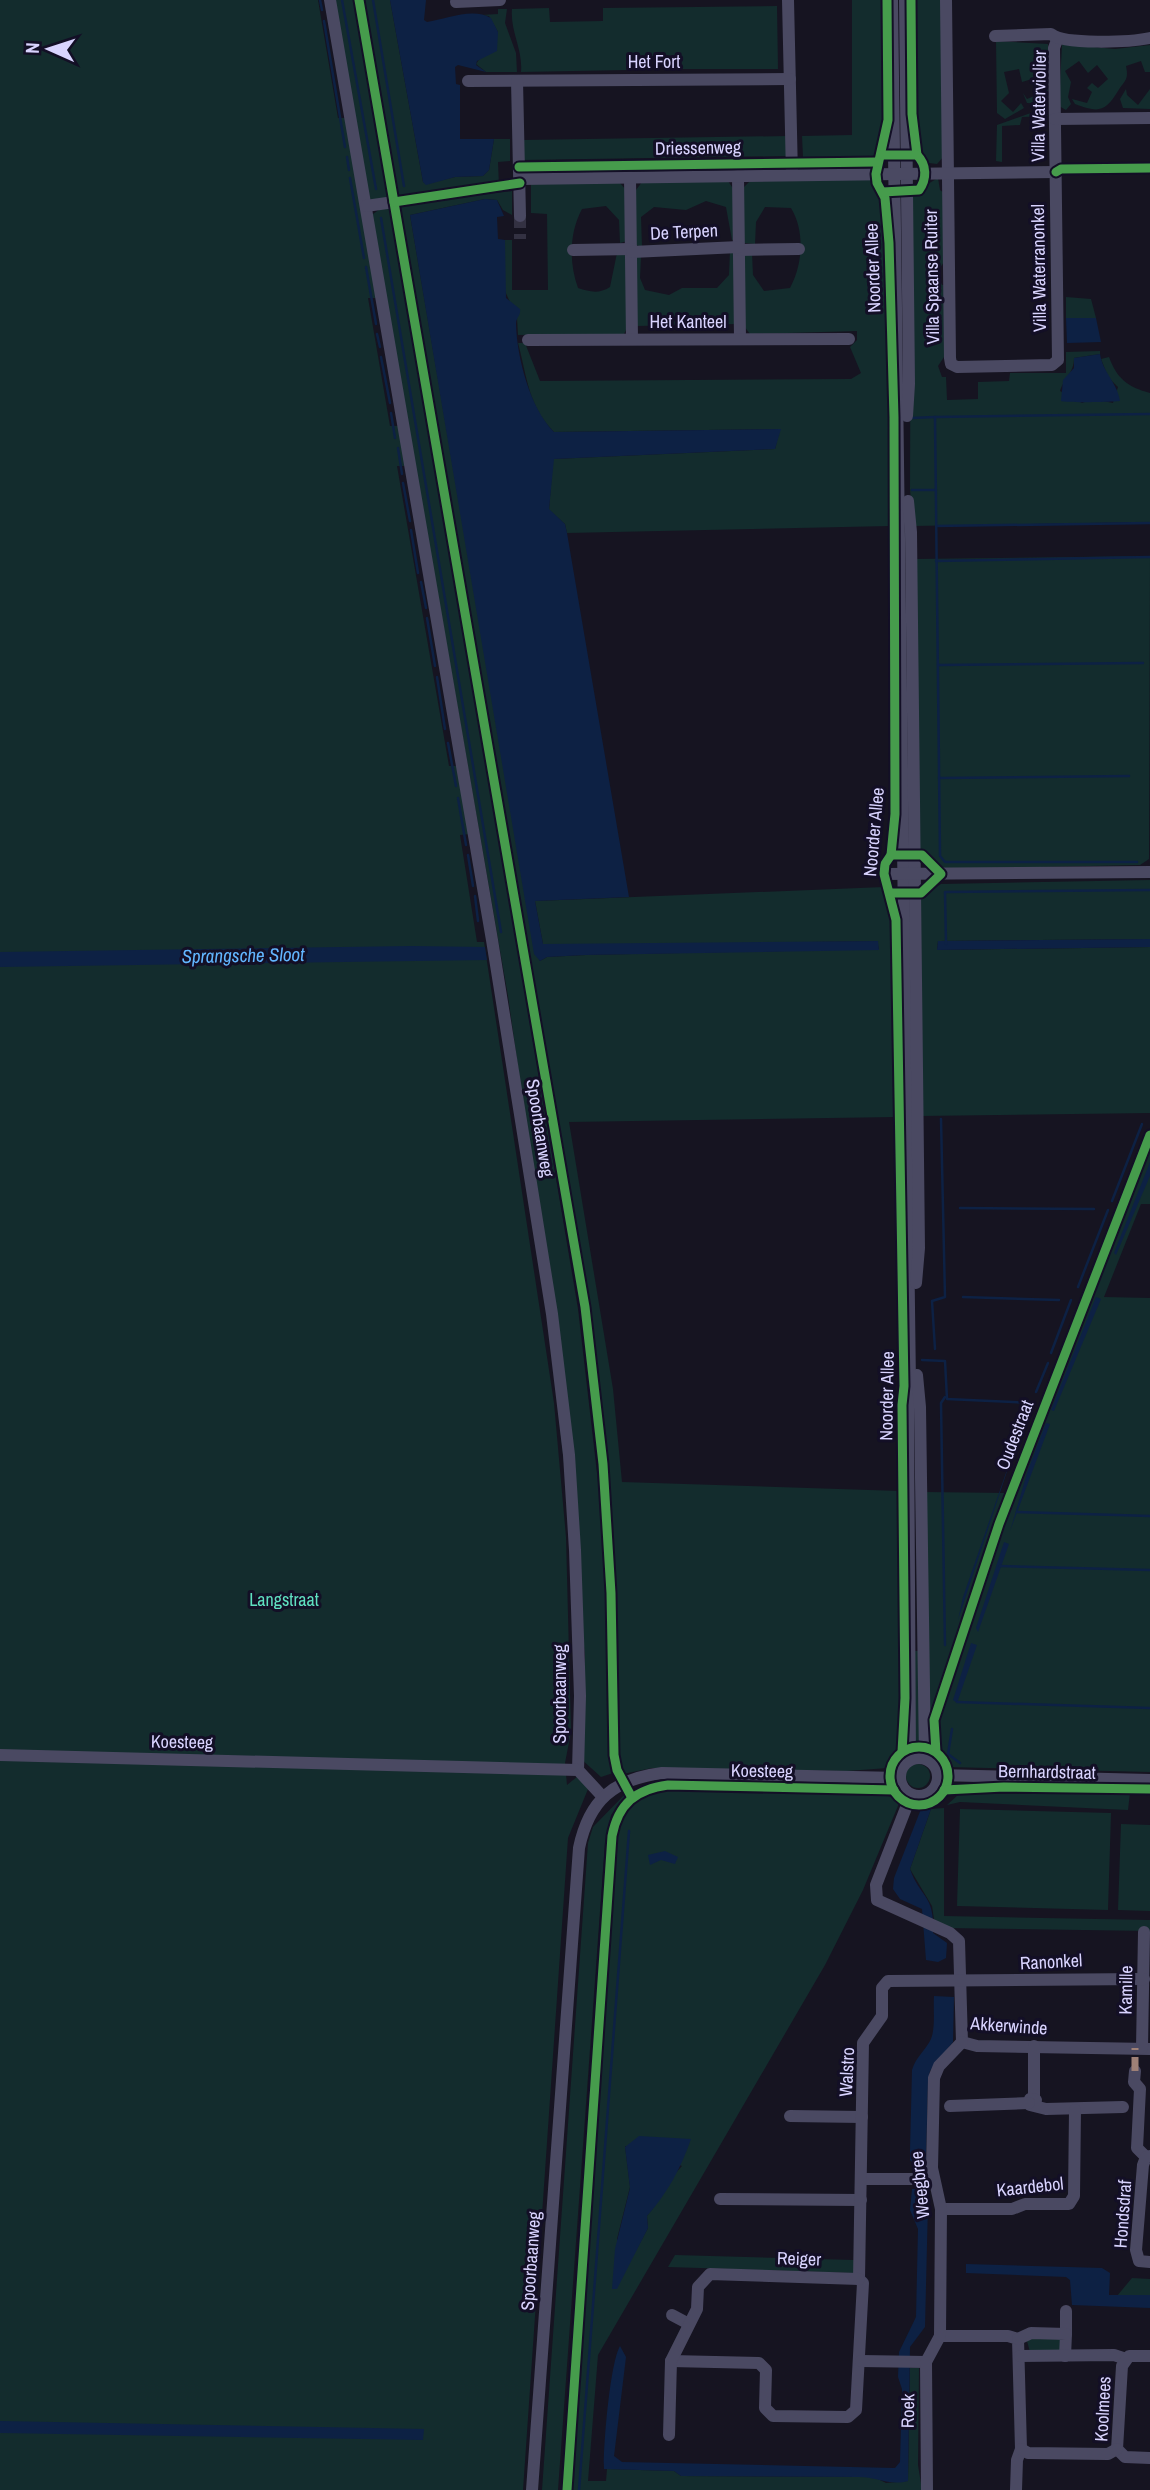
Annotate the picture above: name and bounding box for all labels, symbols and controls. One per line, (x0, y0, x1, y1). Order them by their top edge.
north arrow (14, 14, 84, 84)
text: N (19, 42, 45, 54)
street label: Het Fort (628, 49, 680, 74)
street label: Villa Waterviolier (1025, 50, 1052, 162)
street label: Driessenweg (655, 134, 742, 161)
street label: Villa Waterranonkel (1025, 204, 1052, 332)
street label: Villa Spaanse Ruiter (918, 209, 945, 345)
street label: De Terpen (649, 217, 719, 246)
street label: Noorder Allee (858, 223, 887, 313)
street label: Het Kanteel (649, 309, 727, 334)
street label: Noorder Allee (857, 786, 890, 878)
water label: Sprangsche Sloot (181, 941, 305, 969)
street label: Spoorbaanweg (520, 1077, 561, 1180)
street label: Noorder Allee (873, 1351, 900, 1441)
street label: Oudestraat (990, 1396, 1039, 1473)
park label: Langstraat (249, 1587, 319, 1612)
street label: Spoorbaanweg (547, 1644, 572, 1744)
street label: Koesteeg (151, 1728, 214, 1755)
street label: Koesteeg (731, 1757, 794, 1784)
street label: Bernhardstraat (998, 1758, 1096, 1785)
street label: Ranonkel (1019, 1947, 1083, 1976)
street label: Kamille (1113, 1965, 1138, 2015)
street label: Akkerwinde (969, 2010, 1048, 2041)
street label: Walstro (833, 2047, 860, 2097)
street label: Weegbree (904, 2150, 935, 2220)
street label: Kaardebol (995, 2171, 1065, 2202)
street label: Hondsdraf (1108, 2178, 1137, 2249)
street label: Spoorbaanweg (515, 2210, 546, 2311)
street label: Reiger (776, 2245, 822, 2272)
street label: Koolmees (1088, 2376, 1117, 2442)
street label: Roek (895, 2393, 920, 2428)

